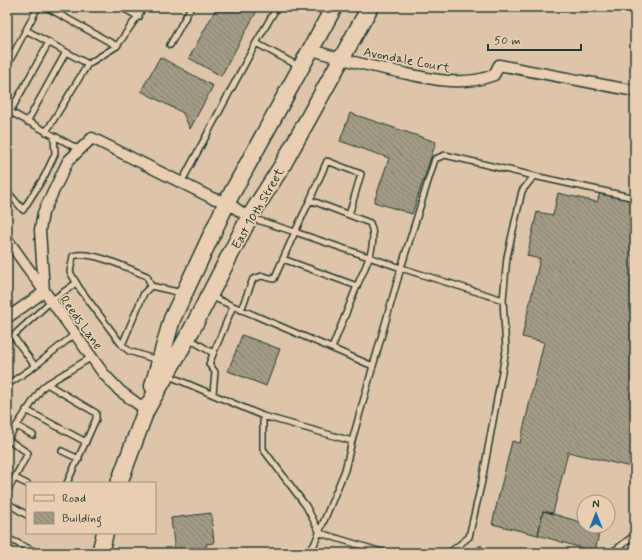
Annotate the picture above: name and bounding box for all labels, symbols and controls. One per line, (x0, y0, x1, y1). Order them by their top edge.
scale bar (488, 26, 581, 52)
text: 50 m (494, 33, 521, 49)
street label: Avondale Court (362, 44, 452, 77)
street label: East 10th Street (228, 165, 289, 253)
street label: Reeds Lane (55, 292, 106, 353)
legend (26, 482, 156, 534)
text: Road (62, 491, 86, 507)
north arrow (576, 494, 616, 534)
text: N (592, 498, 600, 512)
text: Building (62, 511, 102, 528)

